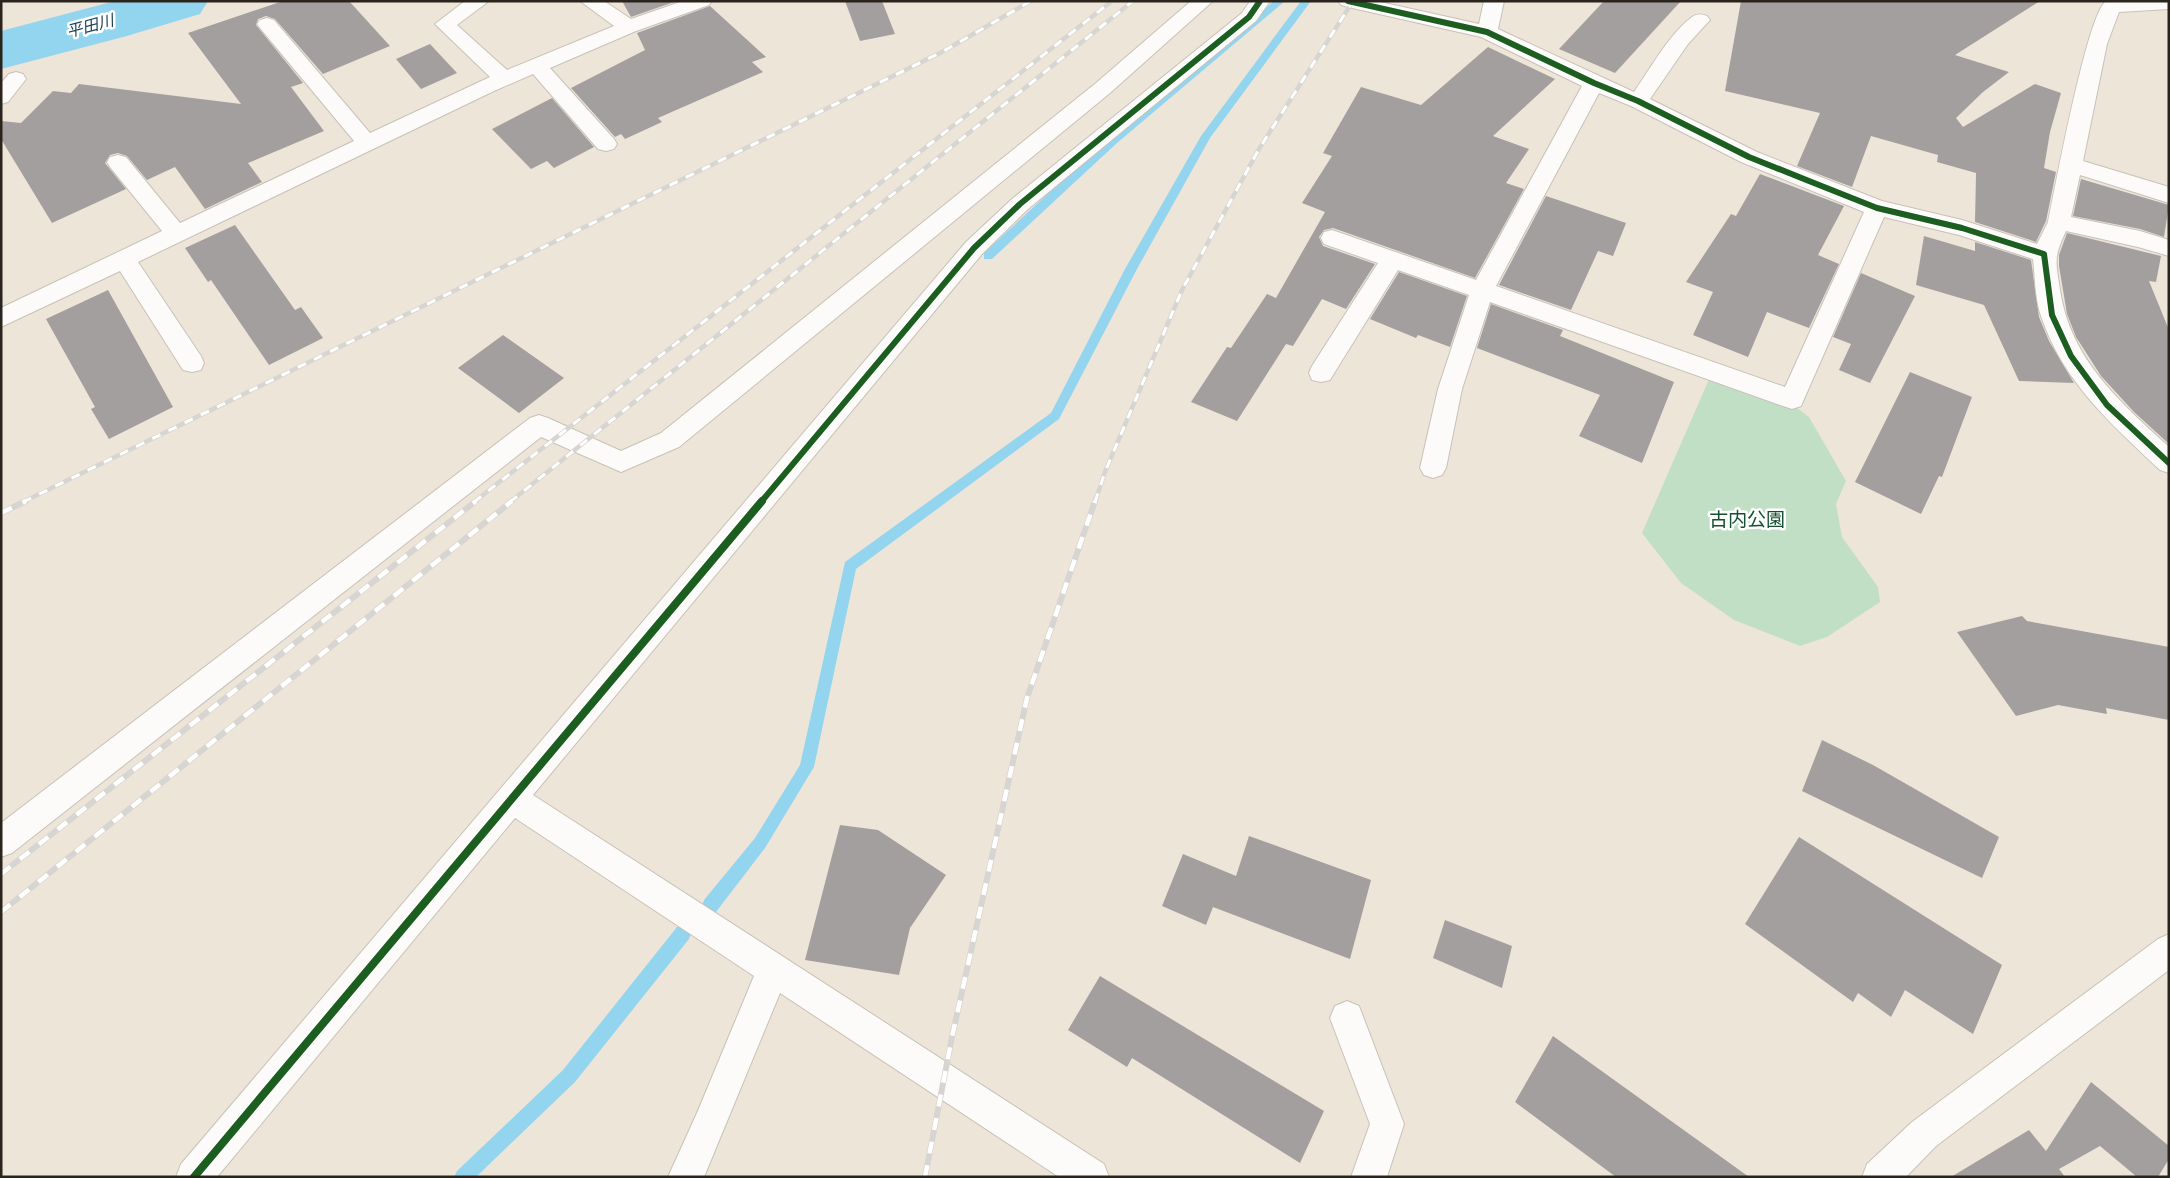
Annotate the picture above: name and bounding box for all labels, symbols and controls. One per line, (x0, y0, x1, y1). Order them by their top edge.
water label: 平田川 (64, 10, 118, 41)
park label: 古内公園 (1709, 508, 1785, 531)

